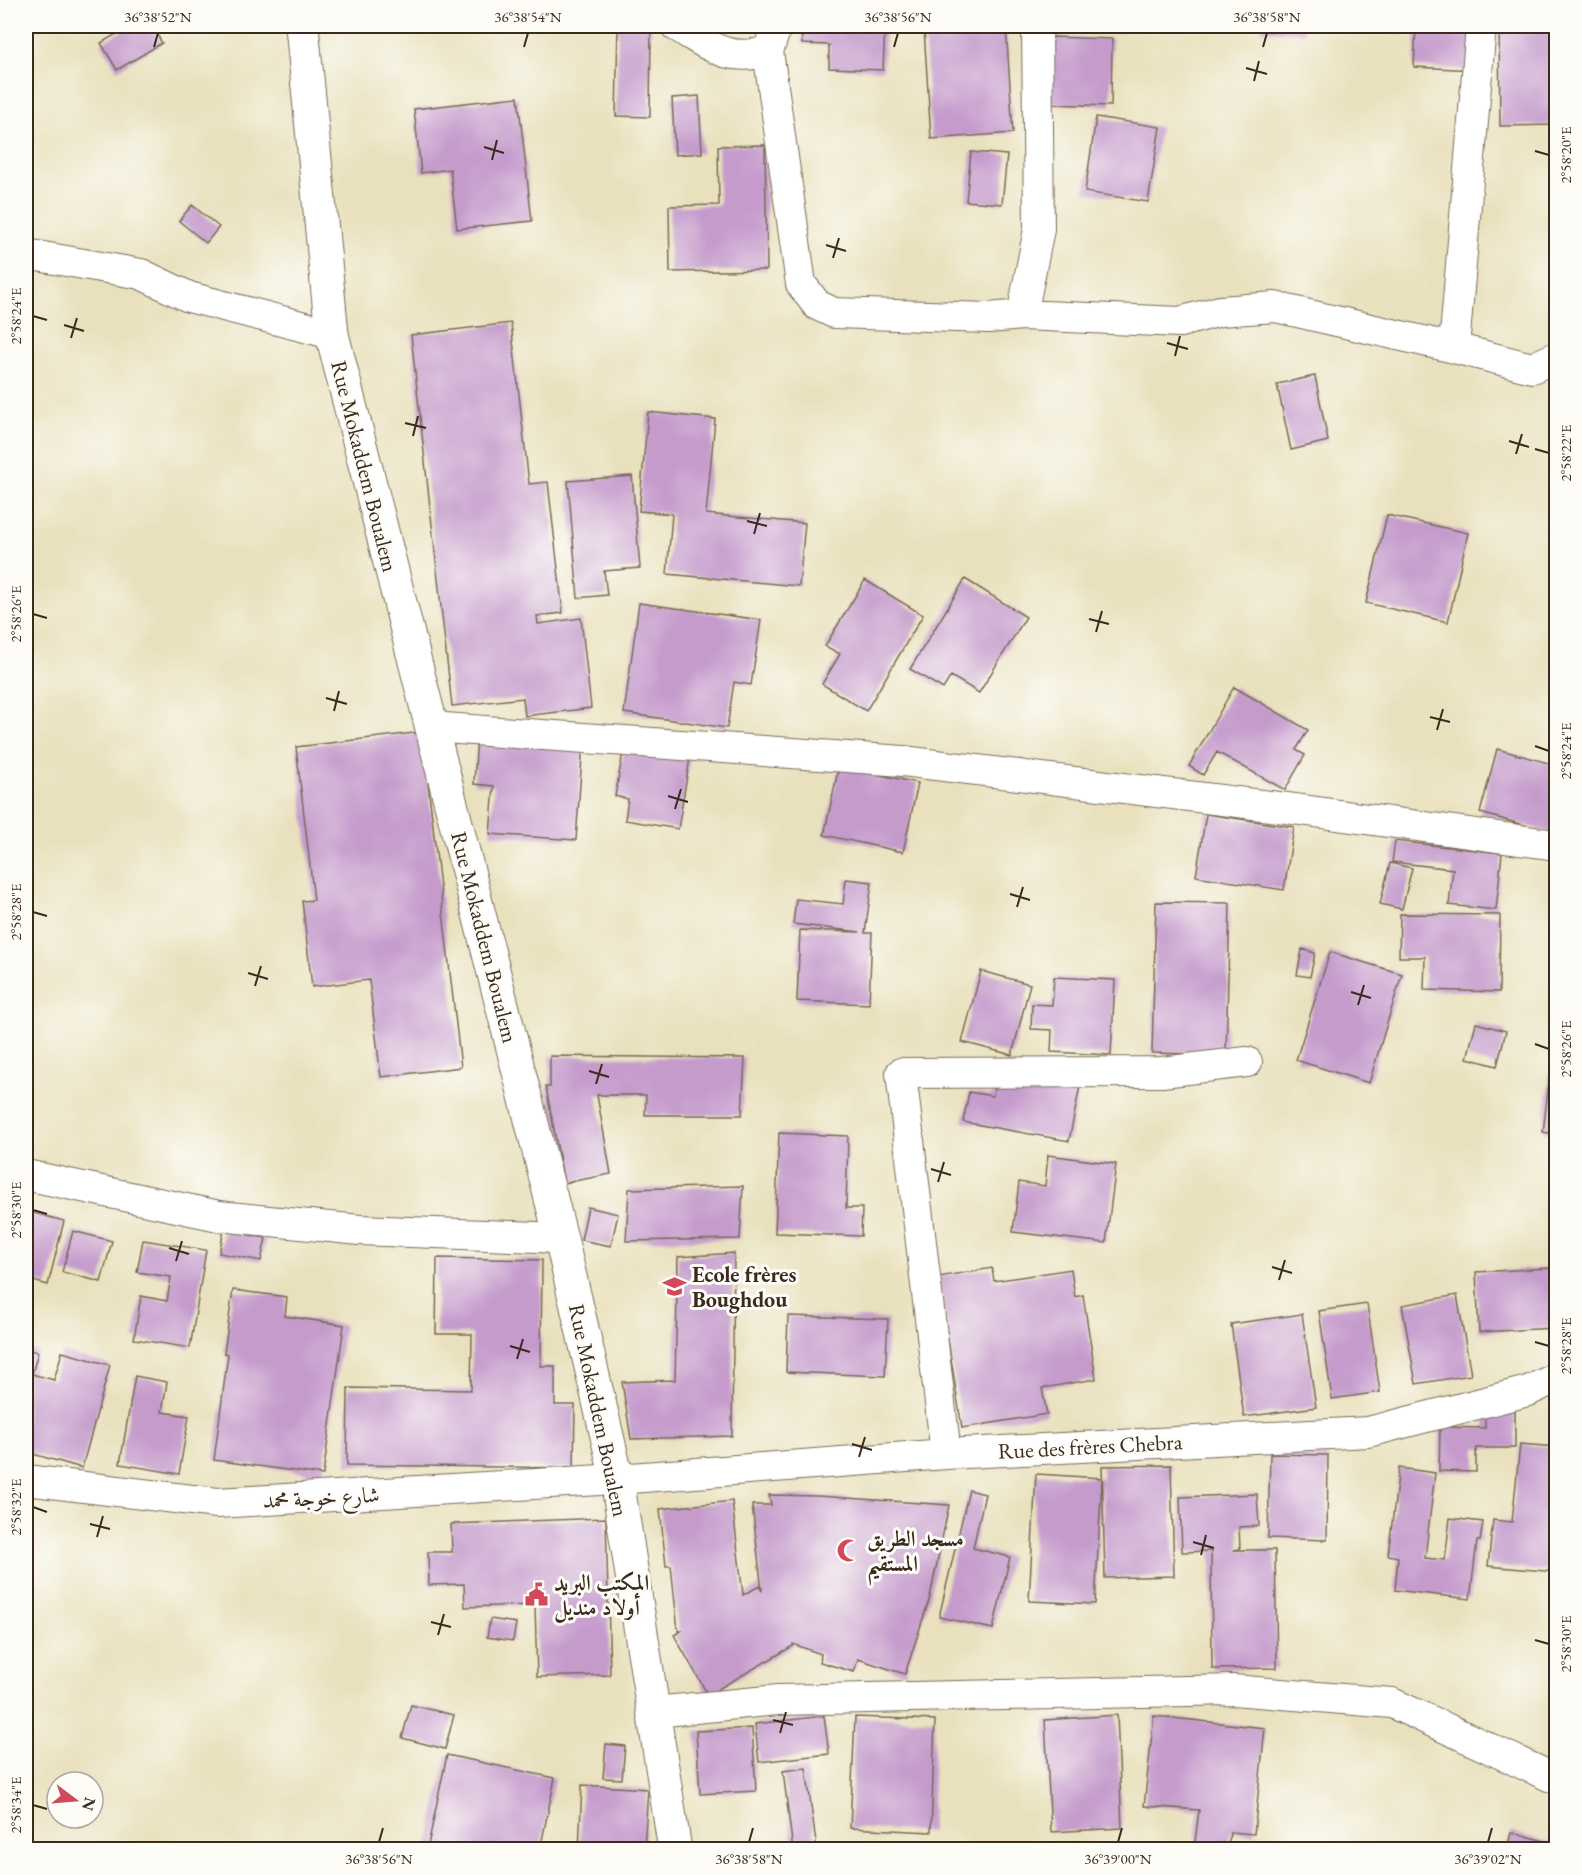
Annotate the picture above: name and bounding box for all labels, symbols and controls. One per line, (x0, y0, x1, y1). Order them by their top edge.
text: 36°38'52"N (124, 7, 192, 26)
text: 36°38'54"N (494, 7, 562, 26)
text: 36°38'56"N (864, 7, 932, 26)
text: 36°38'58"N (1233, 7, 1301, 26)
text: 2°58'20"E (1556, 126, 1575, 183)
text: 2°58'24"E (6, 287, 25, 344)
street label: Rue Mokaddem Boualem (324, 357, 405, 575)
text: 2°58'22"E (1556, 424, 1575, 481)
text: 2°58'26"E (6, 585, 25, 642)
text: 2°58'24"E (1556, 722, 1575, 779)
street label: Rue Mokaddem Boualem (444, 828, 525, 1046)
text: 2°58'28"E (6, 883, 25, 940)
text: 2°58'26"E (1556, 1020, 1575, 1077)
text: 2°58'30"E (6, 1181, 25, 1238)
place label: Ecole frères Boughdou (692, 1260, 796, 1314)
school or university icon: Ecole frères Boughdou (661, 1274, 687, 1300)
street label: Rue Mokaddem Boualem (562, 1301, 635, 1519)
text: 2°58'28"E (1556, 1317, 1575, 1374)
street label: Rue des frères Chebra (997, 1427, 1183, 1466)
text: 2°58'32"E (6, 1478, 25, 1535)
street label: شارع خوجة محمد (262, 1480, 380, 1519)
place label: مسجد الطريق المستقيم (867, 1524, 964, 1586)
mosque icon: مسجد الطريق المستقيم (836, 1538, 862, 1564)
place label: المكتب البريد أولاد منديل (554, 1568, 649, 1623)
public building icon: المكتب البريد أولاد منديل (523, 1582, 549, 1608)
text: 2°58'30"E (1556, 1615, 1575, 1672)
north arrow (45, 1770, 105, 1830)
text: 2°58'34"E (6, 1776, 25, 1833)
text: N (77, 1795, 101, 1813)
text: 36°38'56"N (345, 1849, 413, 1868)
text: 36°38'58"N (715, 1849, 783, 1868)
text: 36°39'00"N (1084, 1849, 1152, 1868)
text: 36°39'02"N (1454, 1849, 1522, 1868)

